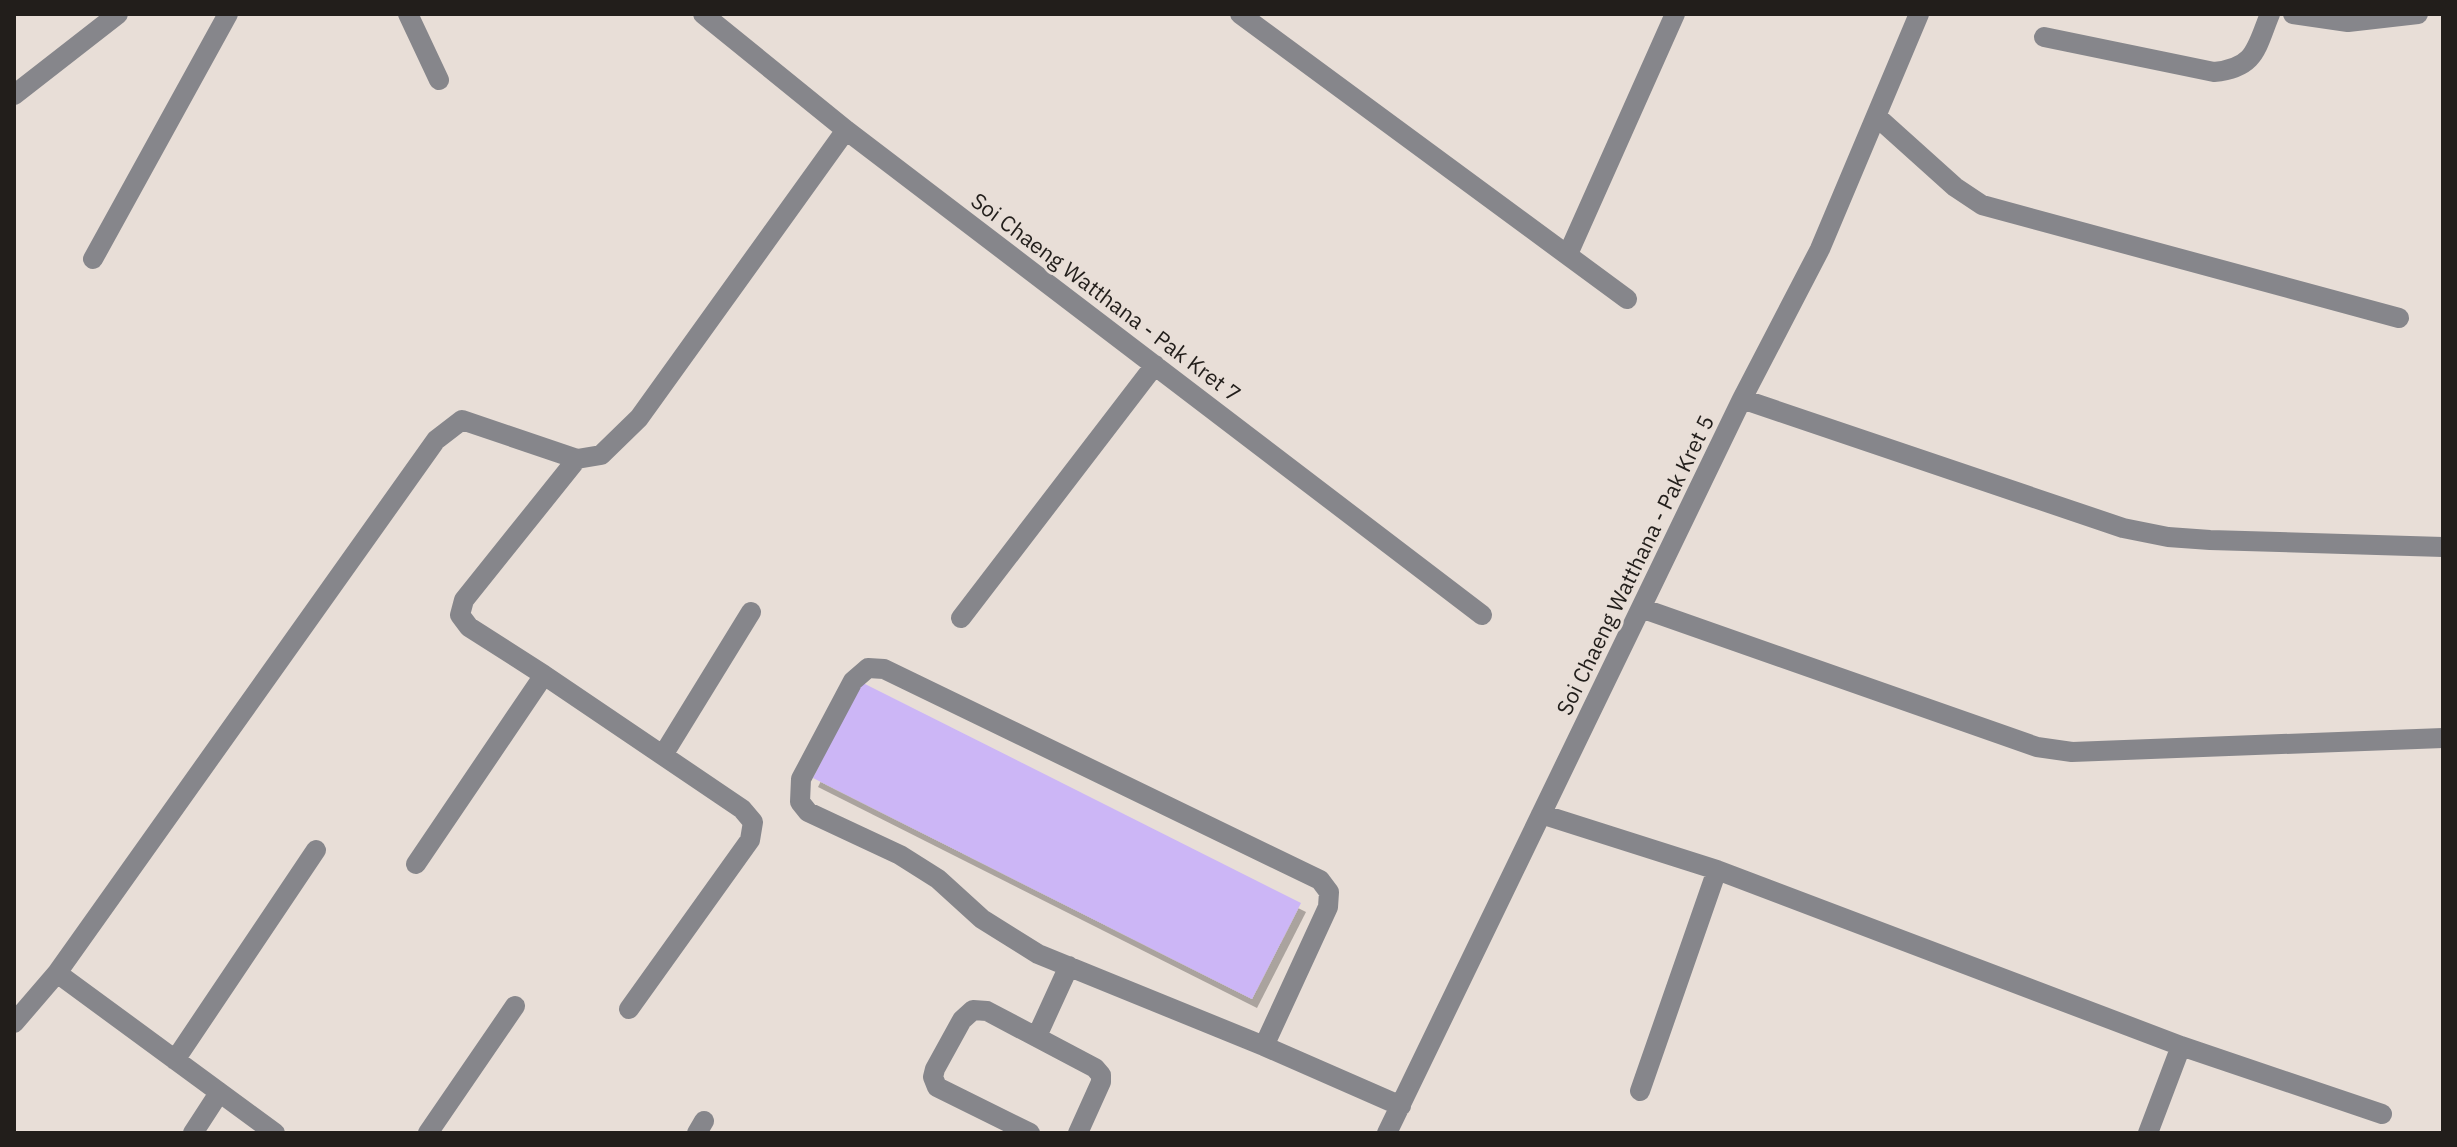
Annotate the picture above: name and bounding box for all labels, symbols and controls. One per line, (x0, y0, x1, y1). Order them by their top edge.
street label: Soi Chaeng Watthana - Pak Kret 7 (966, 186, 1247, 408)
street label: Soi Chaeng Watthana - Pak Kret 5 (1549, 410, 1720, 720)

